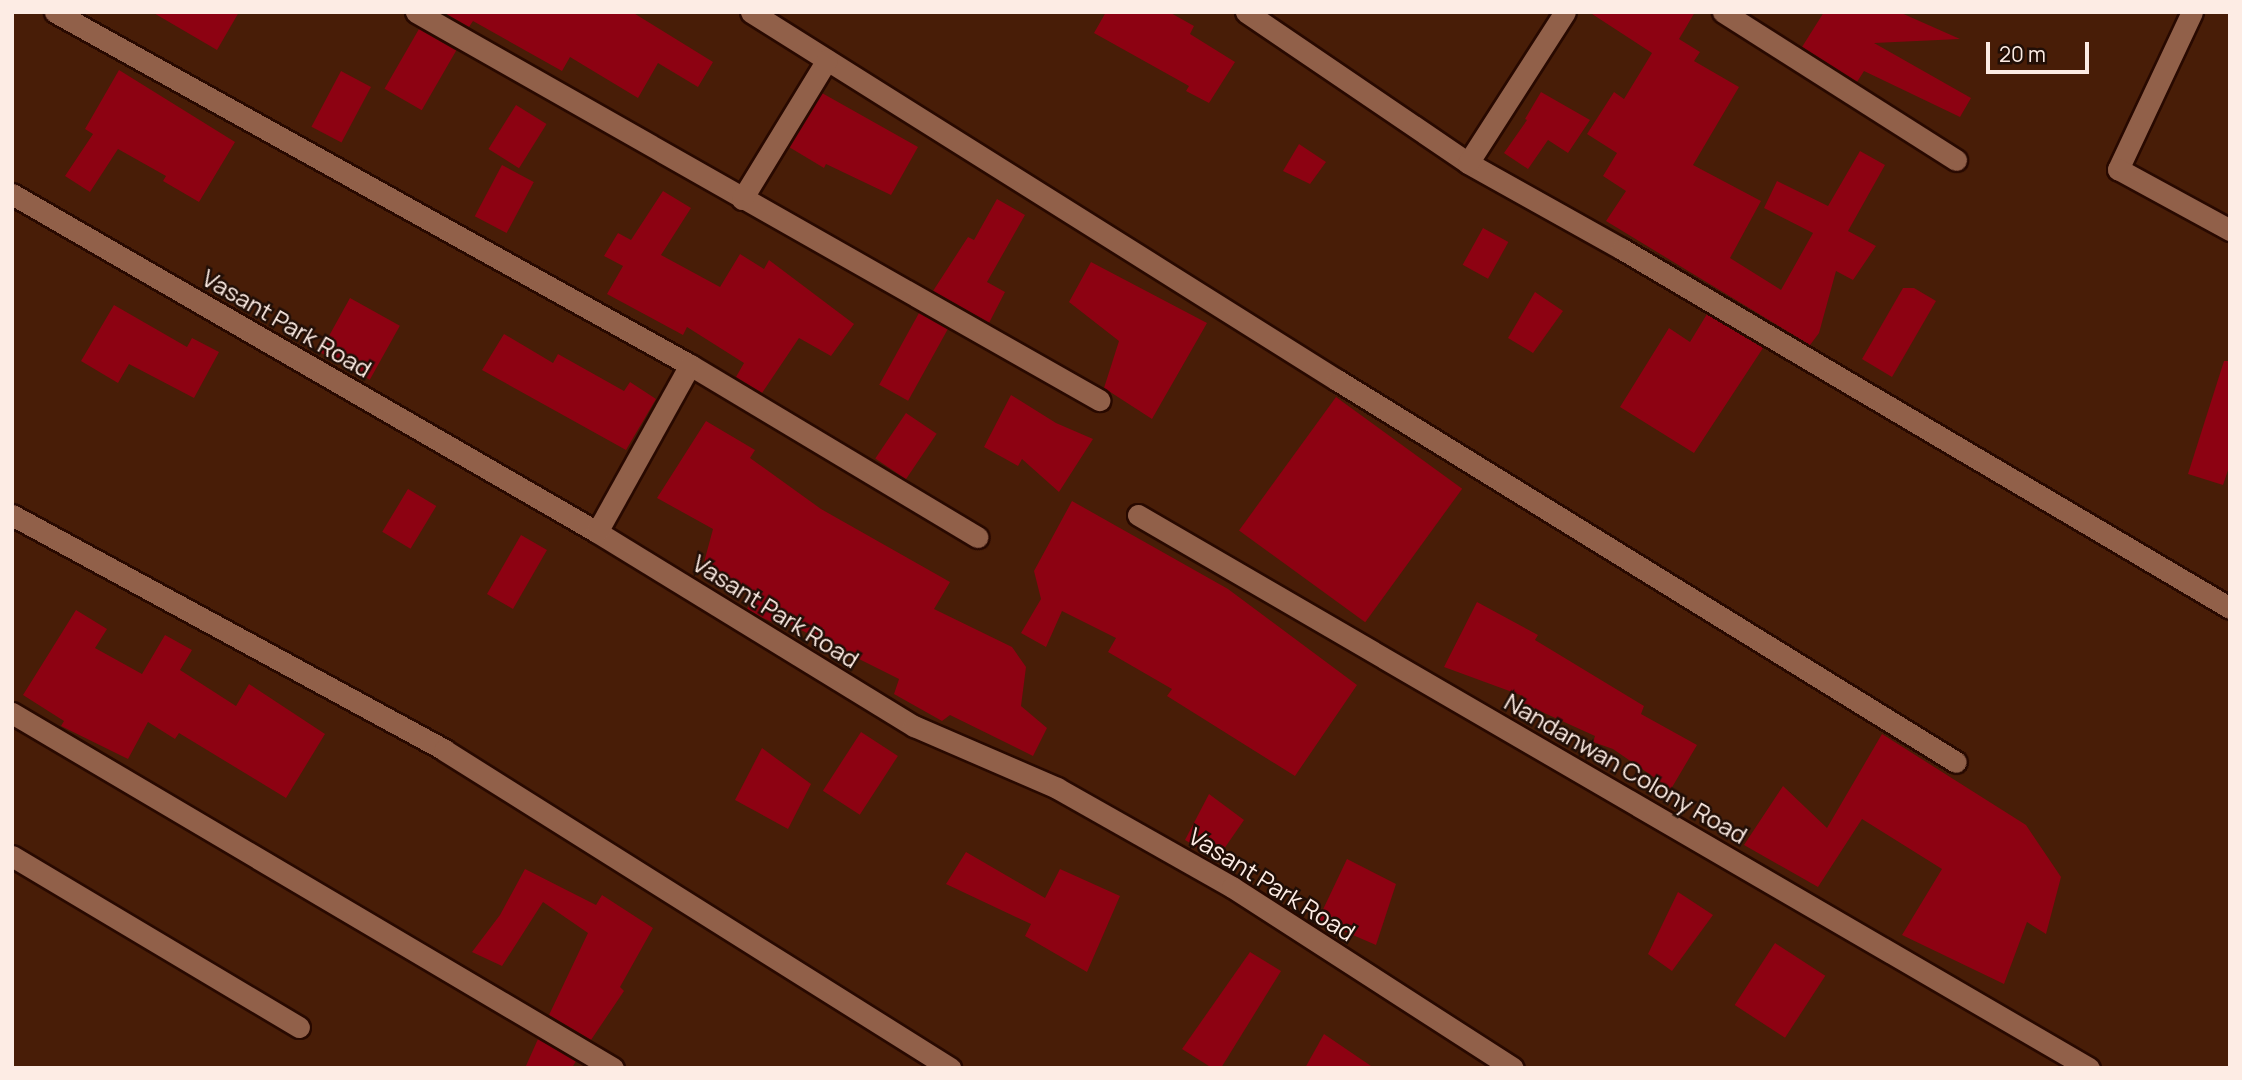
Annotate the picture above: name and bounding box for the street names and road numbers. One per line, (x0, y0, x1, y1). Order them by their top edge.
street label: Vasant Park Road (197, 263, 377, 383)
street label: Vasant Park Road (687, 548, 865, 674)
street label: Nandanwan Colony Road (1500, 687, 1752, 849)
street label: Vasant Park Road (1183, 821, 1361, 947)

